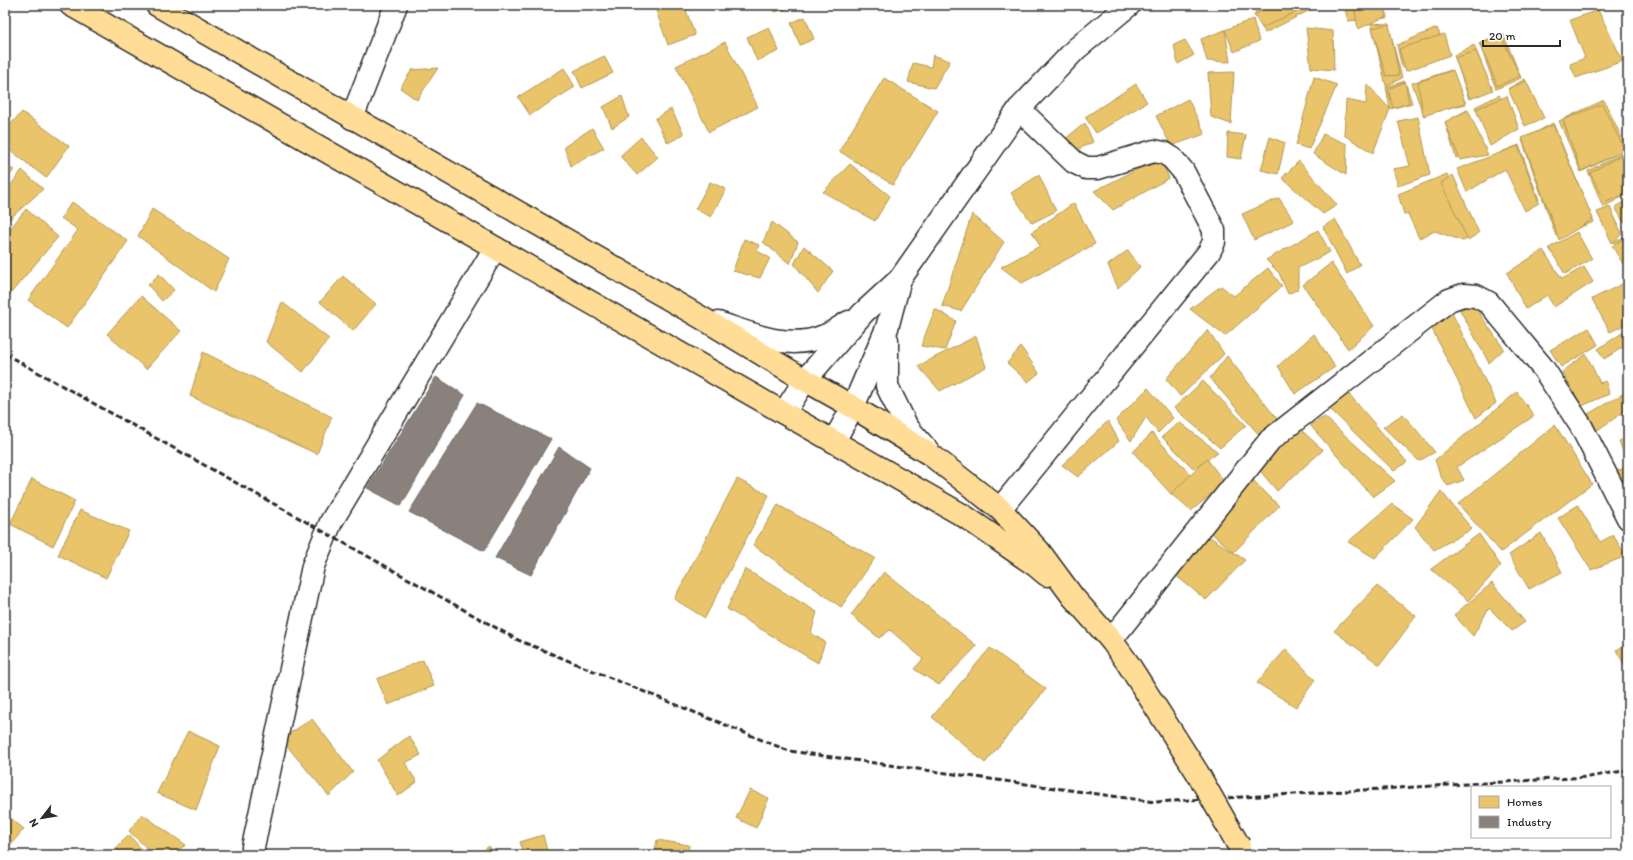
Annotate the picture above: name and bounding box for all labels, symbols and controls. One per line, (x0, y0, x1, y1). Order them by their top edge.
scale bar (1483, 22, 1560, 48)
text: 20 m (1489, 29, 1516, 43)
legend (1471, 786, 1611, 838)
text: Homes (1507, 795, 1543, 809)
north arrow (22, 798, 62, 838)
text: Industry (1507, 815, 1552, 829)
text: N (26, 816, 41, 829)

